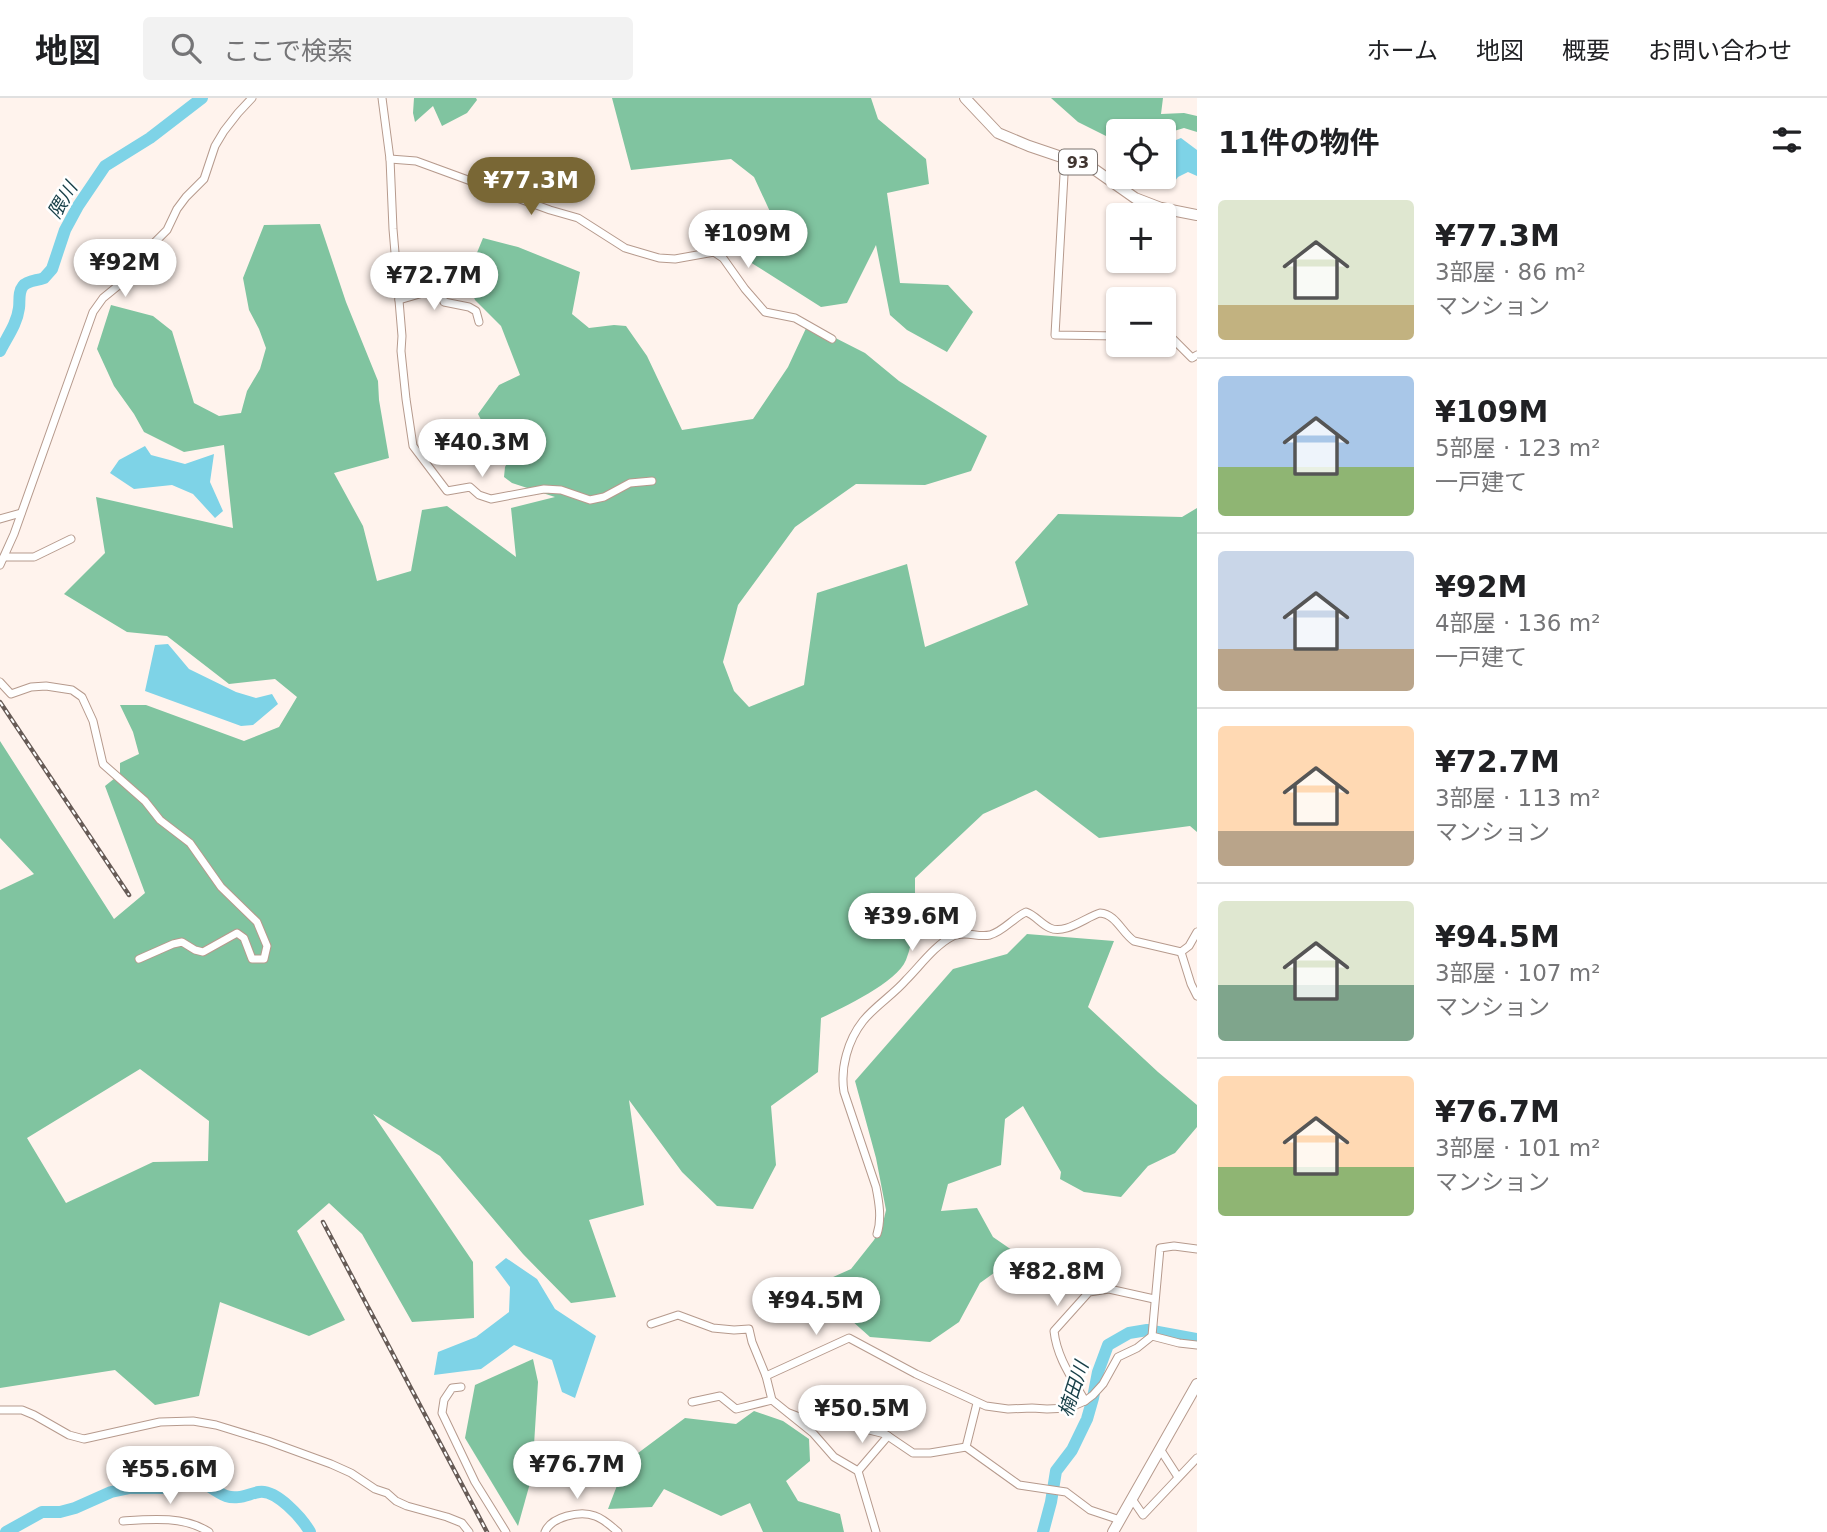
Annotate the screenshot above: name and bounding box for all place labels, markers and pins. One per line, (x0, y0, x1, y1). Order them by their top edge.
pin: ¥77.3M (474, 158, 588, 217)
pin: ¥109M (699, 211, 797, 270)
pin: ¥92M (84, 240, 166, 299)
pin: ¥72.7M (377, 252, 491, 312)
pin: ¥40.3M (425, 420, 539, 479)
pin: ¥39.6M (855, 894, 969, 953)
pin: ¥82.8M (1000, 1248, 1114, 1308)
pin: ¥94.5M (759, 1278, 873, 1337)
pin: ¥50.5M (805, 1386, 919, 1445)
pin: ¥76.7M (520, 1442, 634, 1501)
pin: ¥55.6M (113, 1446, 227, 1506)

